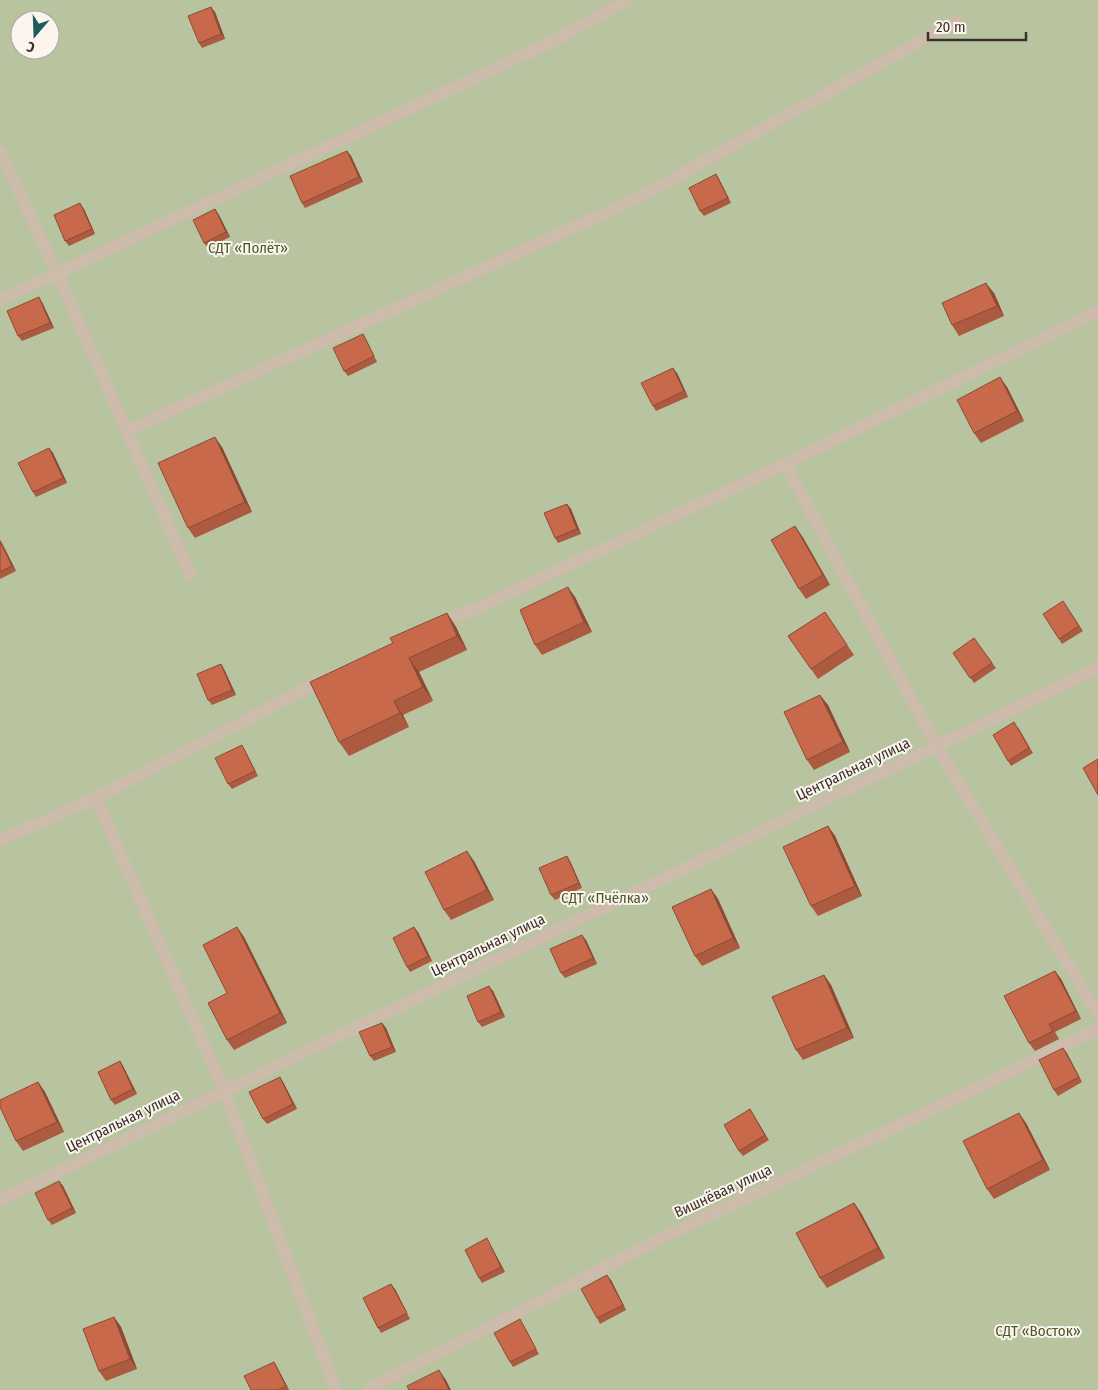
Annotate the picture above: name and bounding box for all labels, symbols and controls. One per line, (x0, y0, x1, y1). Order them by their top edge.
north arrow (10, 10, 60, 60)
scale bar (928, 10, 1026, 42)
text: 20 m (936, 18, 966, 36)
text: С (24, 37, 37, 56)
park label: СДТ «Полёт» (208, 239, 288, 257)
street label: Центральная улица (793, 734, 913, 804)
park label: СДТ «Пчёлка» (561, 889, 649, 907)
street label: Центральная улица (428, 910, 548, 980)
street label: Центральная улица (63, 1086, 183, 1156)
street label: Вишнёвая улица (671, 1161, 775, 1221)
park label: СДТ «Восток» (995, 1322, 1081, 1340)

